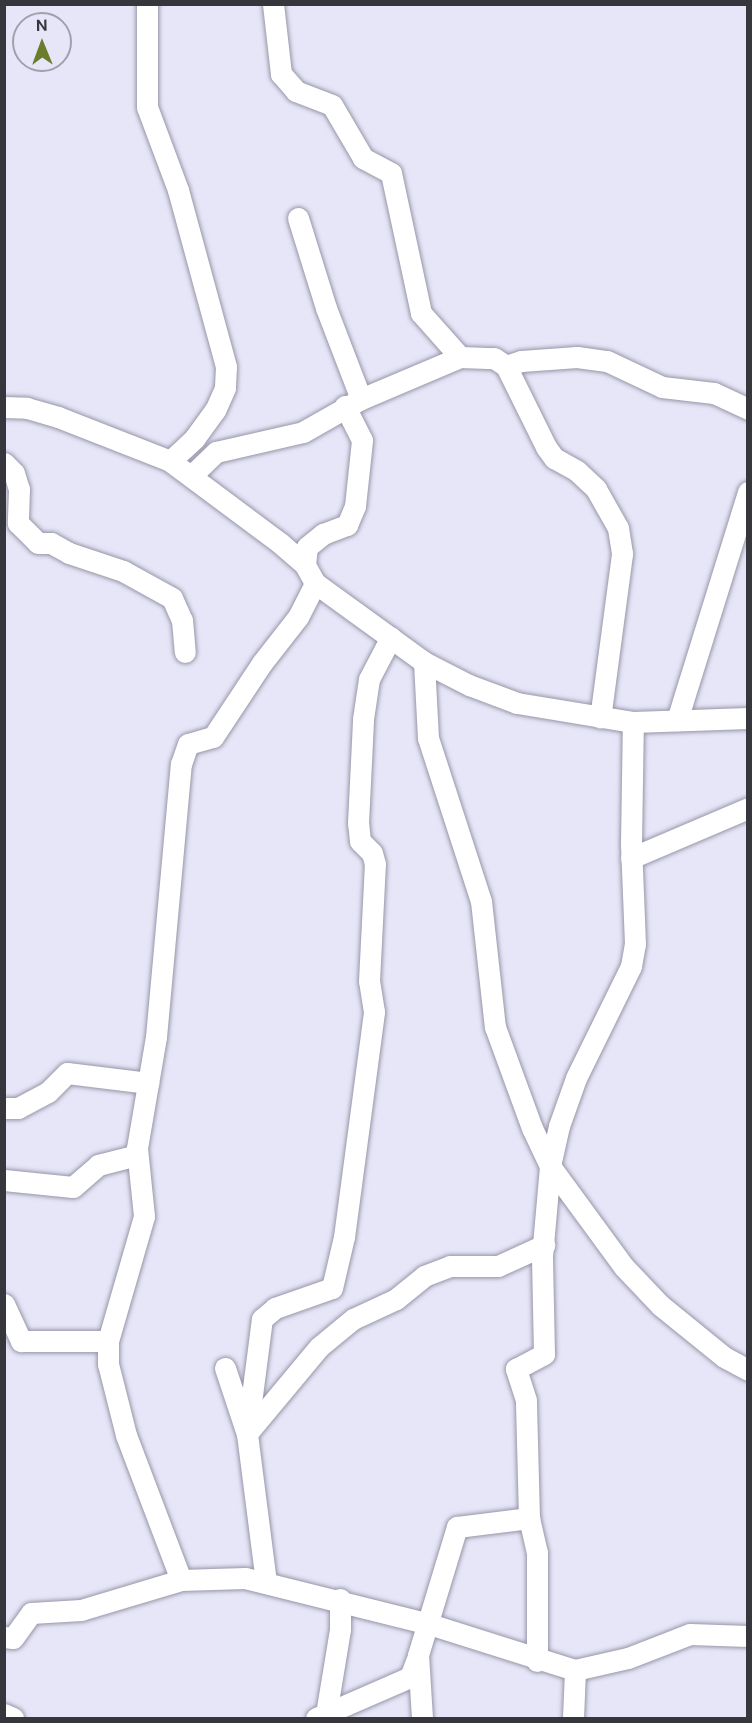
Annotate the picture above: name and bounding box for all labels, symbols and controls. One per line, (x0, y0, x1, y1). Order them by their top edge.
north arrow (12, 12, 72, 72)
text: N (36, 15, 48, 36)

